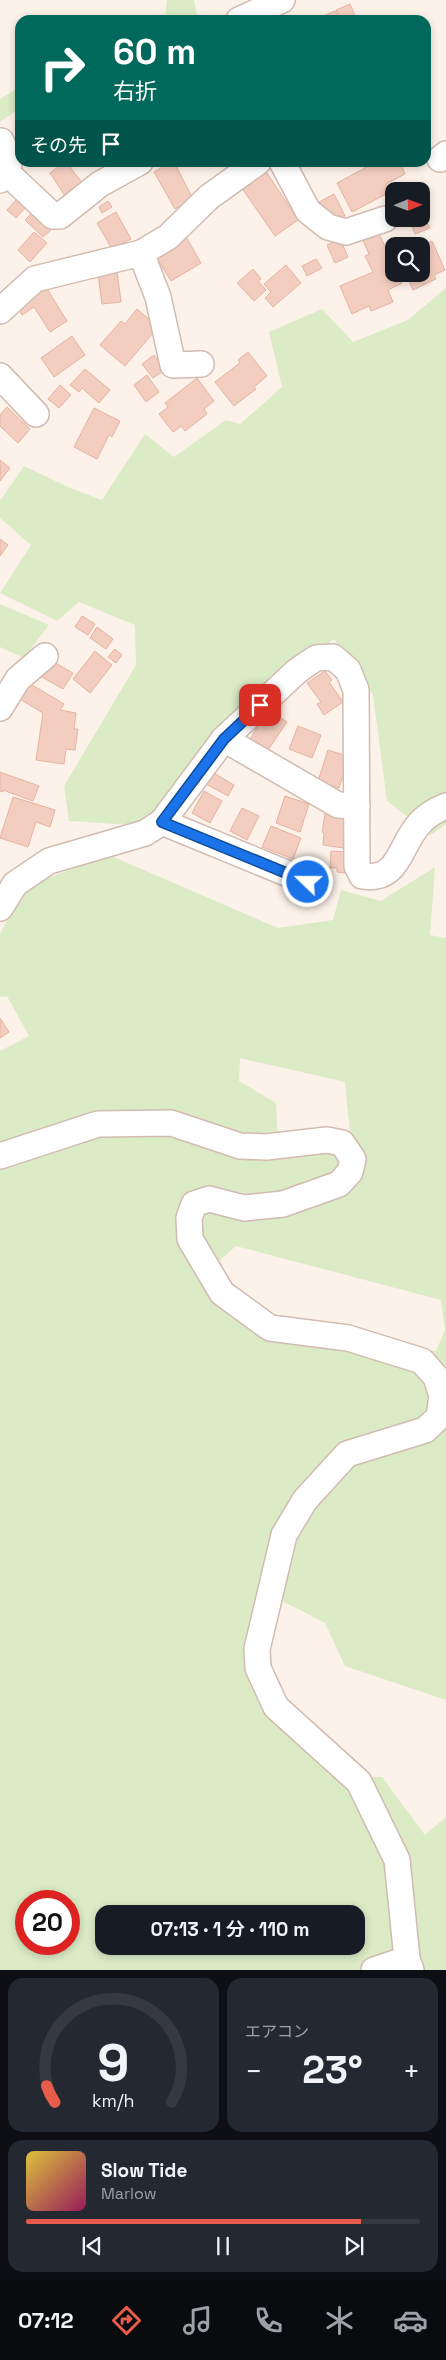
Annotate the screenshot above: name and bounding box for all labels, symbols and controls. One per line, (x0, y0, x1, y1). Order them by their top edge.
text: 60 m (113, 30, 196, 74)
icon: right (30, 35, 95, 100)
text: 右折 (113, 77, 157, 105)
icon: arrive (97, 130, 125, 158)
text: その先 (30, 133, 87, 158)
north arrow (385, 182, 430, 228)
map controls (385, 182, 430, 282)
button: search (385, 237, 430, 282)
pin (239, 684, 281, 726)
icon: arrive (246, 691, 274, 719)
position arrow (281, 855, 333, 907)
speed limit sign: 20 (15, 1890, 80, 1955)
text: 07:13 · 1 分 · 110 m (151, 1917, 309, 1942)
text: エアコン (245, 2021, 309, 2042)
text: 9 (97, 2030, 130, 2096)
text: 23° (302, 2046, 363, 2094)
text: − (245, 2053, 262, 2089)
text: + (403, 2053, 420, 2089)
text: km/h (92, 2089, 135, 2112)
text: Slow Tide (101, 2158, 187, 2183)
text: Marlow (101, 2183, 157, 2204)
icon: previous (78, 2232, 106, 2260)
icon: pause (209, 2232, 237, 2260)
icon: next (340, 2232, 368, 2260)
icon: directions (109, 2303, 144, 2338)
icon: music (180, 2303, 215, 2338)
icon: phone (251, 2303, 286, 2338)
icon: climate (322, 2303, 357, 2338)
icon: car (393, 2303, 428, 2338)
text: 07:12 (18, 2306, 74, 2334)

